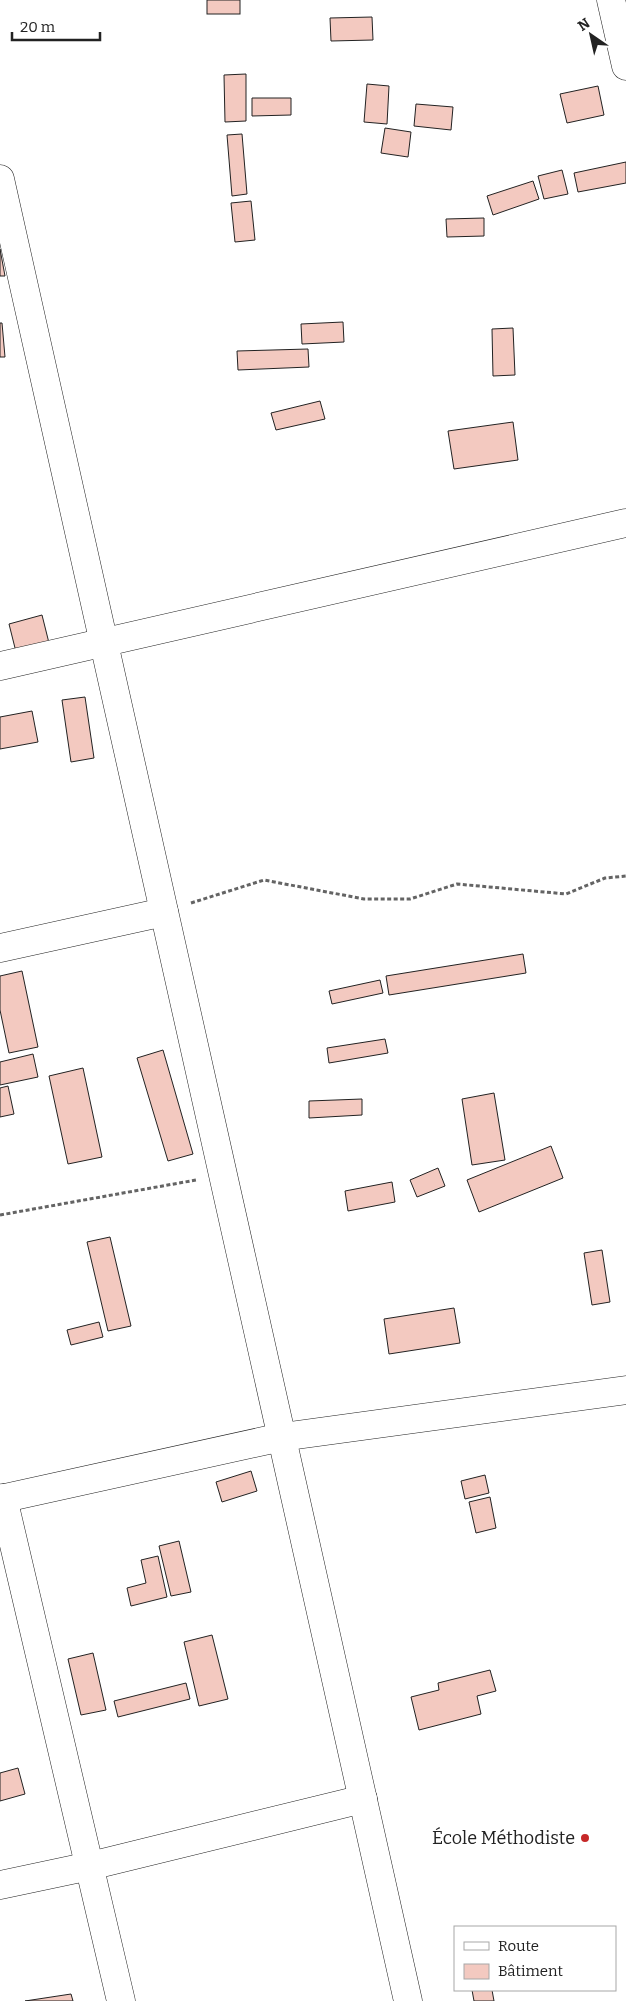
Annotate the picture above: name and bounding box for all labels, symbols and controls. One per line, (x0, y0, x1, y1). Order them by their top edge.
scale bar (12, 10, 100, 42)
north arrow (566, 10, 616, 60)
text: N (575, 14, 593, 35)
text: 20 m (20, 18, 56, 36)
place label: École Méthodiste (432, 1826, 575, 1849)
marker: École Méthodiste (579, 1832, 591, 1844)
legend (454, 1926, 616, 1991)
text: Route (498, 1937, 539, 1955)
text: Bâtiment (498, 1962, 563, 1980)

